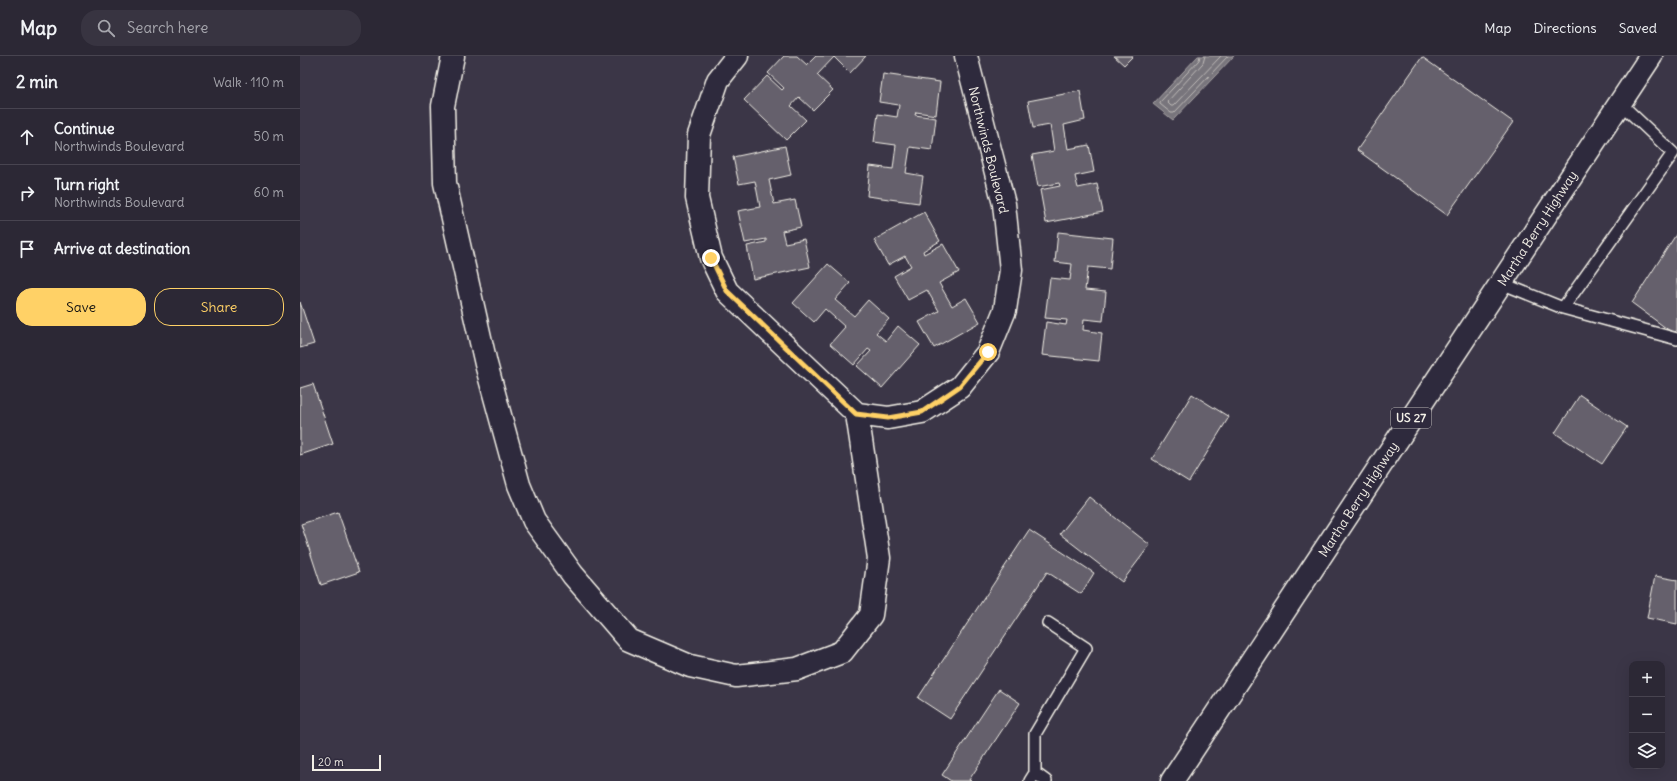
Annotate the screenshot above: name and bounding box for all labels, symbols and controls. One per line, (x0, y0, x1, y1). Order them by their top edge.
search box (81, 10, 361, 46)
text: Map (20, 16, 57, 40)
icon: search (95, 17, 117, 39)
text: Search here (127, 18, 208, 37)
text: Map (1484, 19, 1511, 37)
text: Directions (1533, 19, 1597, 37)
text: Saved (1619, 19, 1657, 37)
text: 2 min (16, 71, 58, 93)
text: Walk · 110 m (213, 74, 284, 91)
street label: Northwinds Boulevard (964, 85, 1013, 216)
text: Continue (54, 119, 115, 138)
icon: ahead (16, 126, 38, 148)
text: 50 m (253, 128, 284, 145)
text: Northwinds Boulevard (54, 138, 184, 155)
street label: Martha Berry Highway (1494, 167, 1581, 289)
text: Turn right (54, 175, 119, 194)
icon: right (16, 182, 38, 204)
text: 60 m (253, 184, 284, 201)
text: Northwinds Boulevard (54, 194, 184, 211)
icon: arrive (16, 238, 38, 260)
text: Arrive at destination (54, 239, 190, 258)
route end (702, 249, 720, 267)
button: Save (16, 288, 146, 326)
button: Share (154, 288, 284, 326)
route start (979, 343, 997, 361)
road number: US 27 (1391, 408, 1431, 428)
street label: Martha Berry Highway (1315, 438, 1402, 560)
map controls (1629, 661, 1665, 769)
button: + (1629, 661, 1665, 697)
button: − (1629, 697, 1665, 733)
button: layers (1629, 733, 1665, 769)
scale bar (312, 753, 381, 772)
text: 20 m (318, 755, 344, 769)

